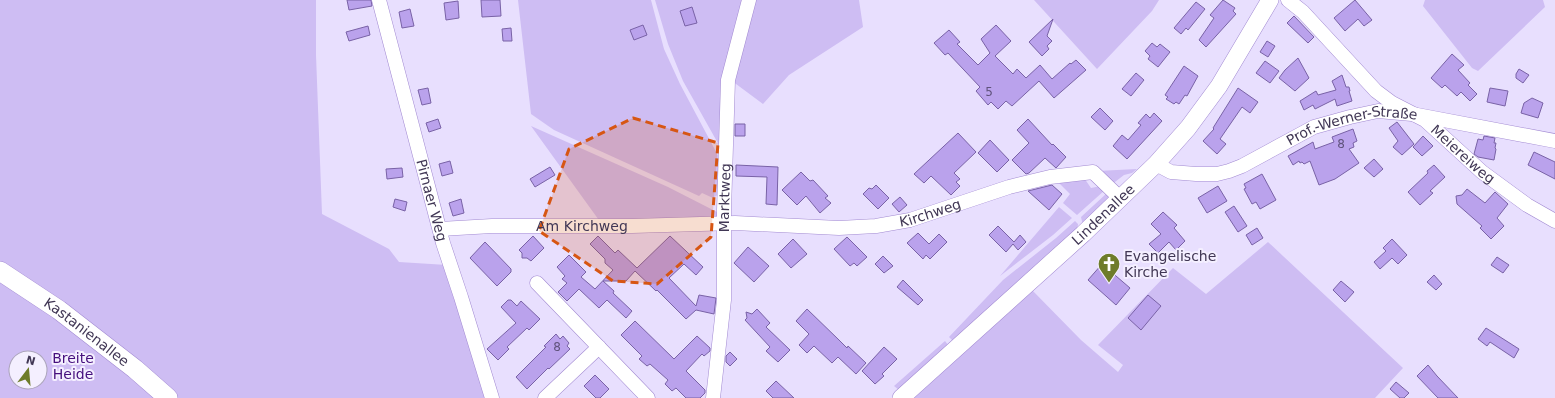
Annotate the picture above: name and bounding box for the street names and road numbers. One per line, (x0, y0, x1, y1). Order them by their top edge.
street label: Prof.-Werner-Straße (1284, 103, 1419, 148)
street label: Meiereiweg (1428, 122, 1498, 187)
street label: Pirnaer Weg (413, 157, 450, 243)
street label: Marktweg (716, 163, 733, 232)
street label: Lindenallee (1069, 181, 1138, 248)
street label: Kirchweg (898, 196, 963, 230)
street label: Am Kirchweg (536, 218, 628, 234)
street label: Kastanienallee (41, 294, 132, 369)

